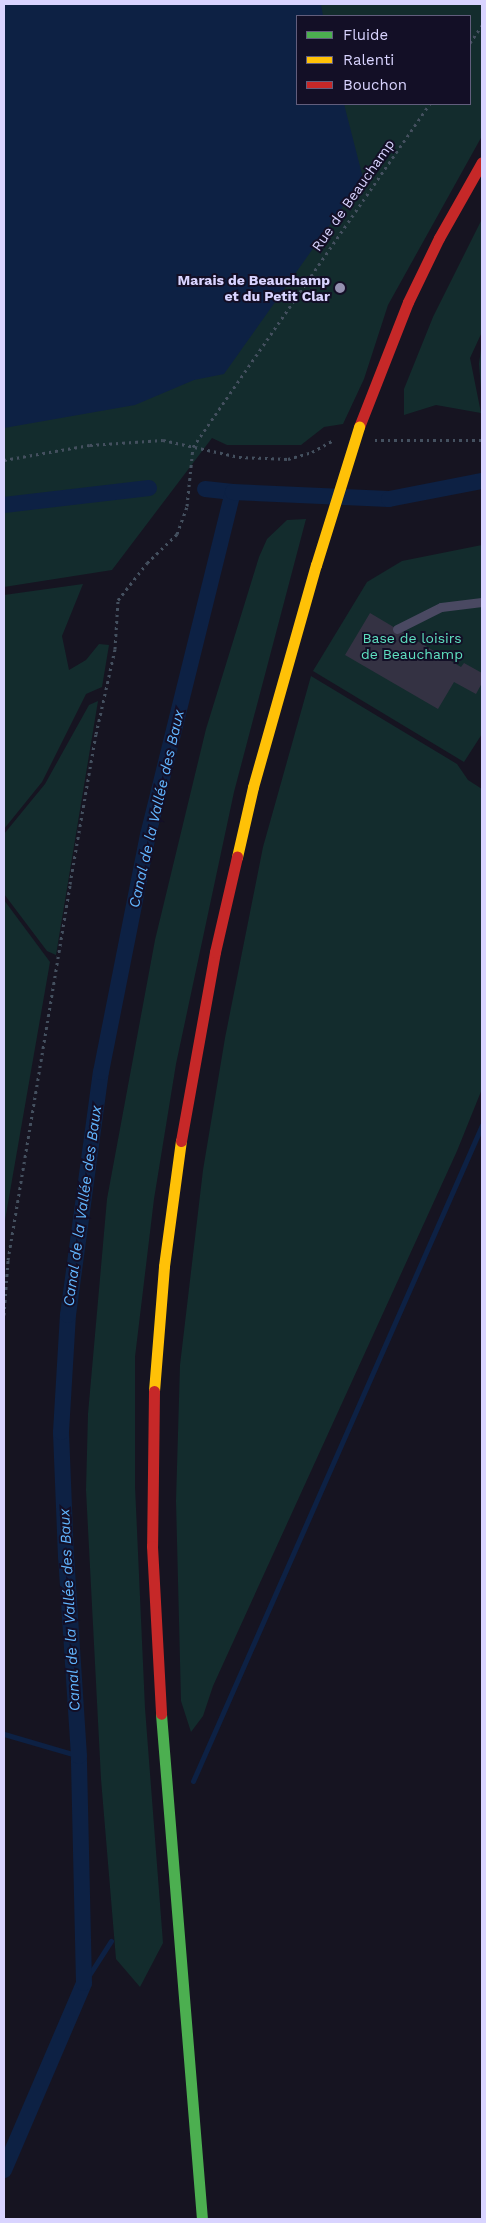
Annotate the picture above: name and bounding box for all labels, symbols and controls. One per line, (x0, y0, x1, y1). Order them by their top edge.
legend (296, 15, 471, 105)
text: Fluide (343, 26, 388, 44)
text: Ralenti (343, 51, 394, 69)
text: Bouchon (343, 76, 407, 94)
street label: Rue de Beauchamp (308, 136, 398, 254)
place label: Marais de Beauchamp et du Petit Clar (178, 272, 330, 304)
marker: Marais de Beauchamp et du Petit Clar (334, 282, 346, 294)
park label: Base de loisirs de Beauchamp (361, 630, 463, 662)
water label: Canal de la Vallée des Baux (125, 708, 189, 910)
water label: Canal de la Vallée des Baux (60, 1104, 106, 1308)
water label: Canal de la Vallée des Baux (56, 1508, 84, 1712)

